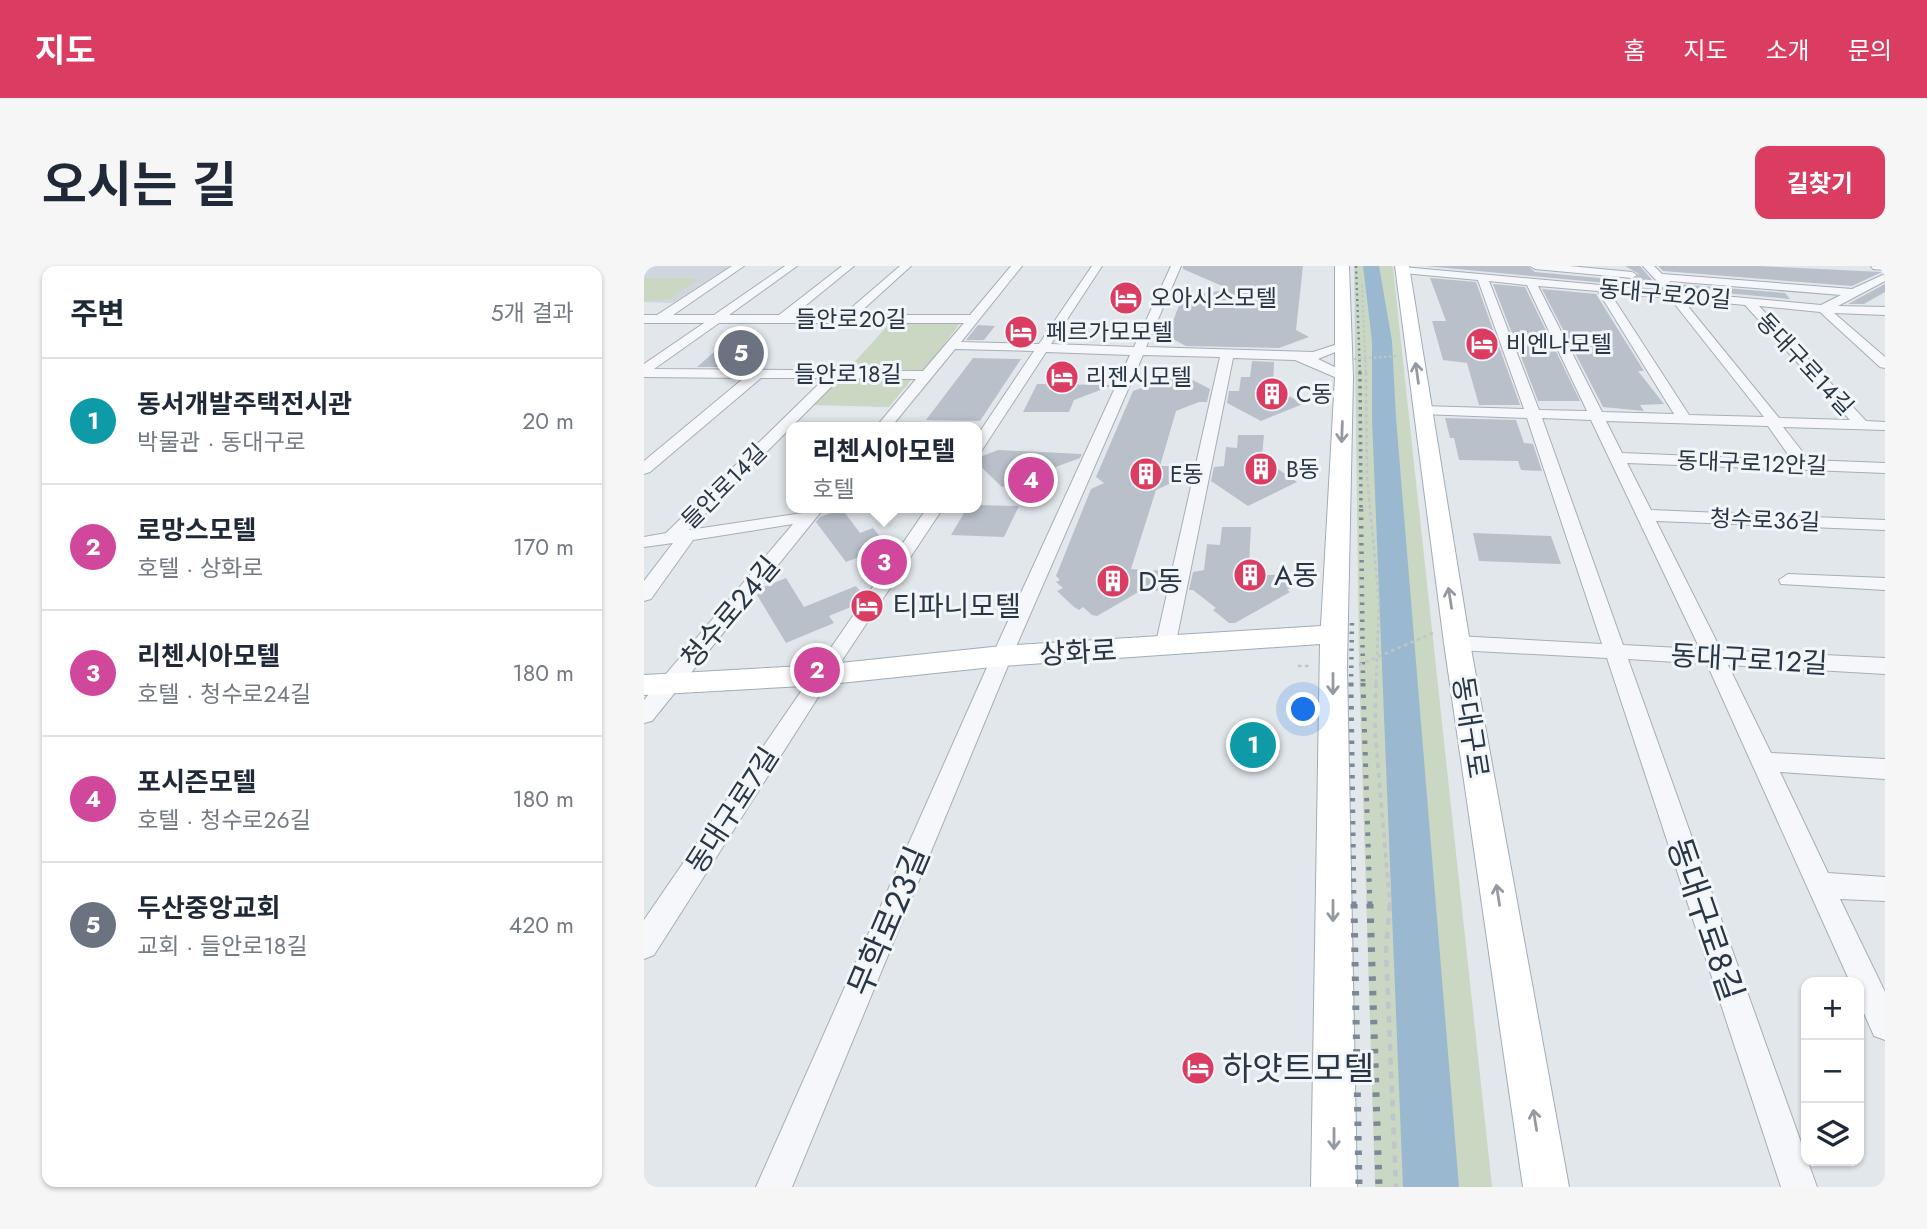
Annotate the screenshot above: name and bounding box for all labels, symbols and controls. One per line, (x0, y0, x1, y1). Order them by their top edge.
text: 지도 (35, 27, 96, 74)
text: 홈 (1623, 33, 1645, 68)
text: 지도 (1683, 33, 1728, 68)
text: 소개 (1766, 33, 1810, 68)
text: 문의 (1848, 33, 1892, 68)
button: 길찾기 (1755, 146, 1885, 219)
text: 오시는 길 (42, 150, 237, 220)
street label: 동대구로20길 (1597, 271, 1733, 317)
hotel icon: 오아시스모텔 (1107, 279, 1145, 317)
place label: 오아시스모텔 (1150, 281, 1277, 315)
text: 주변 (70, 292, 125, 335)
text: 5개 결과 (491, 296, 574, 330)
street label: 들안로20길 (795, 302, 907, 336)
street label: 동대구로14길 (1748, 305, 1862, 423)
hotel icon: 페르가모모텔 (1002, 313, 1040, 351)
place label: 페르가모모텔 (1046, 315, 1173, 349)
hotel icon: 비엔나모텔 (1463, 325, 1501, 363)
pin: 5 (718, 327, 764, 379)
place label: 비엔나모텔 (1506, 327, 1612, 361)
street label: 들안로18길 (794, 357, 902, 391)
hotel icon: 리젠시모텔 (1043, 358, 1081, 396)
place label: 리젠시모텔 (1086, 360, 1192, 394)
one-way arrow (1410, 362, 1423, 385)
building icon: C동 (1253, 375, 1291, 413)
place label: C동 (1296, 377, 1333, 411)
text: 동서개발주택전시관 (137, 385, 352, 423)
text: 1 (87, 404, 99, 438)
text: 20 m (522, 404, 574, 438)
one-way arrow (1336, 420, 1349, 443)
popup (786, 422, 982, 513)
text: 박물관 · 동대구로 (137, 425, 306, 459)
text: 리첸시아모텔 (812, 432, 956, 470)
street label: 들안로14길 (674, 436, 774, 536)
street label: 동대구로12안길 (1676, 443, 1828, 483)
building icon: B동 (1242, 450, 1280, 488)
place label: B동 (1286, 452, 1320, 486)
pin: 4 (1008, 454, 1054, 506)
building icon: E동 (1127, 455, 1165, 493)
place label: E동 (1170, 457, 1204, 491)
text: 호텔 (812, 472, 855, 506)
street label: 청수로36길 (1709, 501, 1821, 539)
text: 로망스모텔 (137, 511, 257, 549)
text: 2 (85, 530, 101, 564)
text: 170 m (513, 530, 574, 564)
pin: 3 (861, 536, 907, 588)
street label: 청수로24길 (671, 547, 790, 677)
text: 호텔 · 상화로 (137, 551, 264, 585)
place label: A동 (1274, 555, 1318, 596)
building icon: A동 (1231, 556, 1269, 594)
place label: D동 (1138, 561, 1183, 602)
building icon: D동 (1094, 562, 1132, 600)
place label: 티파니모텔 (892, 586, 1021, 627)
hotel icon: 티파니모텔 (848, 587, 886, 625)
one-way arrow (1444, 587, 1457, 610)
street label: 상화로 (1038, 630, 1118, 675)
street label: 동대구로12길 (1669, 635, 1829, 684)
text: 리첸시아모텔 (137, 637, 281, 675)
pin: 2 (794, 644, 840, 696)
text: 3 (86, 656, 100, 690)
text: 180 m (512, 656, 574, 690)
one-way arrow (1326, 672, 1340, 695)
street label: 동대구로 (1442, 673, 1499, 781)
text: 호텔 · 청수로24길 (137, 677, 311, 711)
your location (1286, 692, 1320, 726)
pin: 1 (1230, 719, 1276, 771)
street label: 동대구로7길 (676, 739, 789, 882)
text: 포시즌모텔 (137, 763, 257, 801)
text: 4 (85, 782, 101, 816)
text: 180 m (512, 782, 574, 816)
text: 호텔 · 청수로26길 (137, 803, 311, 837)
street label: 동대구로8길 (1656, 831, 1755, 1007)
street label: 무학로23길 (836, 839, 941, 1003)
one-way arrow (1491, 884, 1504, 907)
text: 두산중앙교회 (137, 889, 281, 927)
one-way arrow (1326, 900, 1340, 923)
text: 5 (86, 908, 100, 942)
text: 420 m (509, 908, 574, 942)
text: 교회 · 들안로18길 (137, 929, 308, 963)
map controls (1801, 977, 1864, 1166)
button: + (1801, 977, 1864, 1040)
button: − (1801, 1040, 1864, 1103)
place label: 하얏트모텔 (1222, 1045, 1374, 1092)
hotel icon: 하얏트모텔 (1179, 1049, 1217, 1087)
button: layers (1801, 1103, 1864, 1166)
one-way arrow (1528, 1109, 1541, 1132)
one-way arrow (1327, 1127, 1341, 1150)

